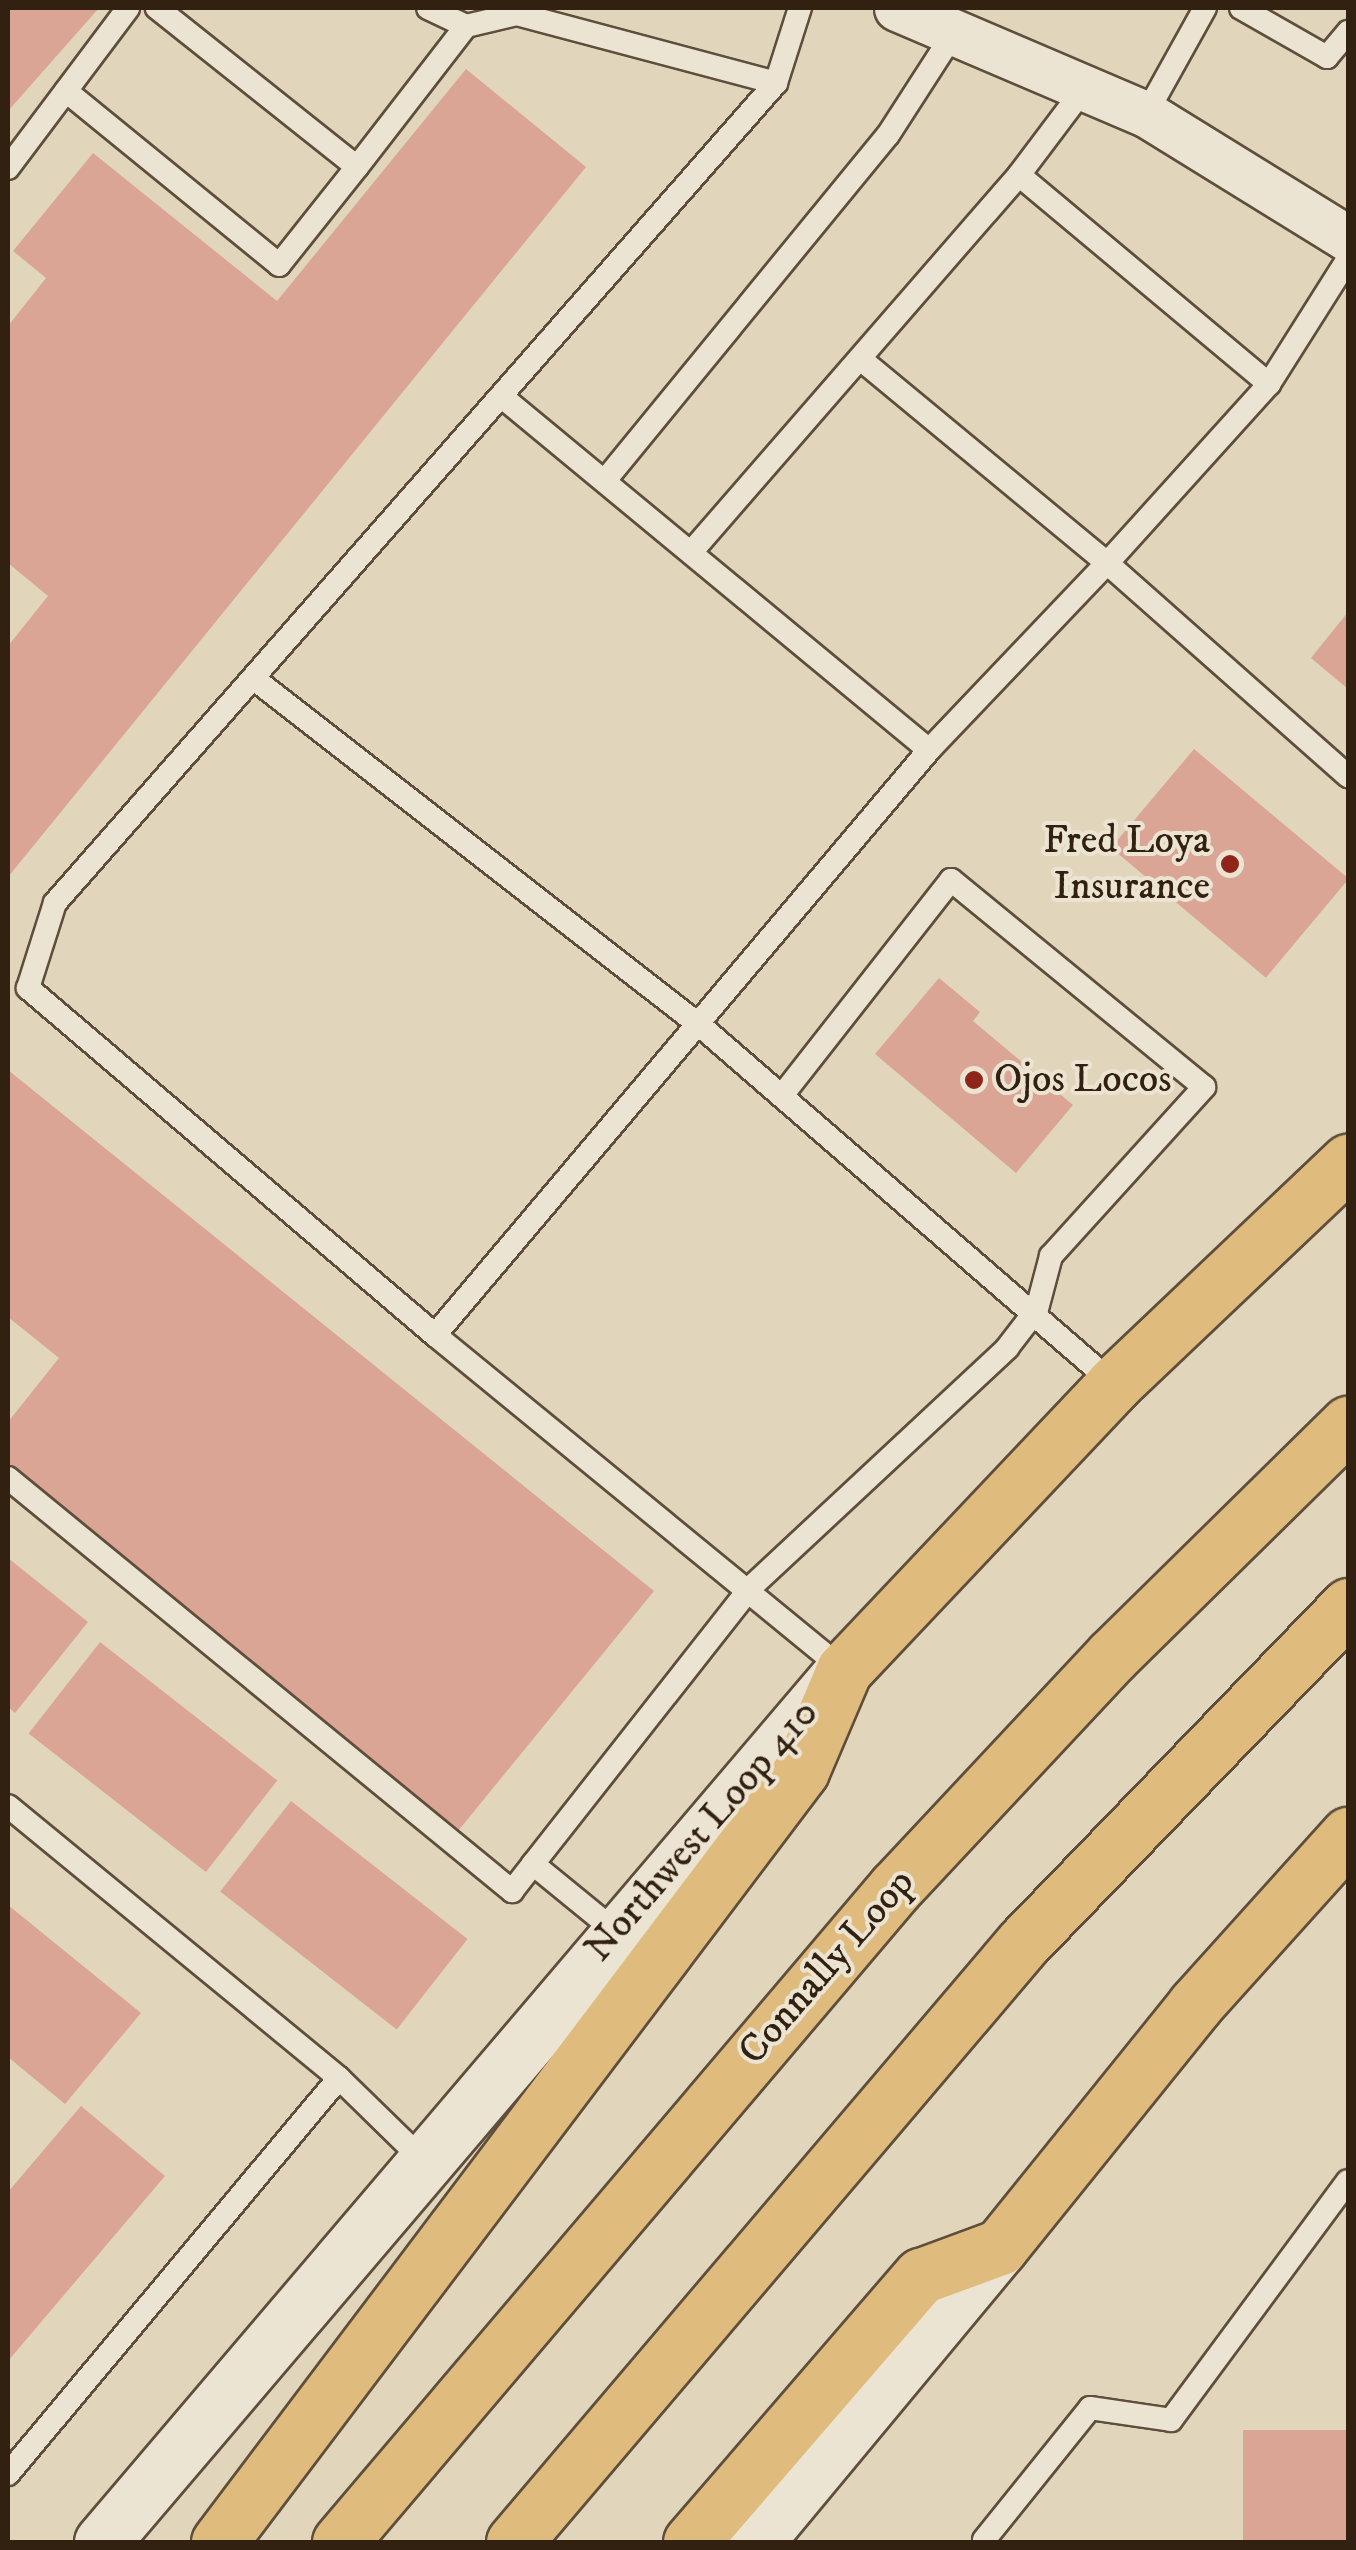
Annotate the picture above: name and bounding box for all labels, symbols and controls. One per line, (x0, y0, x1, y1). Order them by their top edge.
place label: Fred Loya Insurance (1043, 817, 1210, 911)
marker: Fred Loya Insurance (1219, 853, 1241, 875)
place label: Ojos Locos (994, 1056, 1172, 1104)
marker: Ojos Locos (963, 1069, 985, 1091)
street label: Northwest Loop 410 (575, 1690, 829, 1972)
street label: Connally Loop (729, 1859, 925, 2075)

